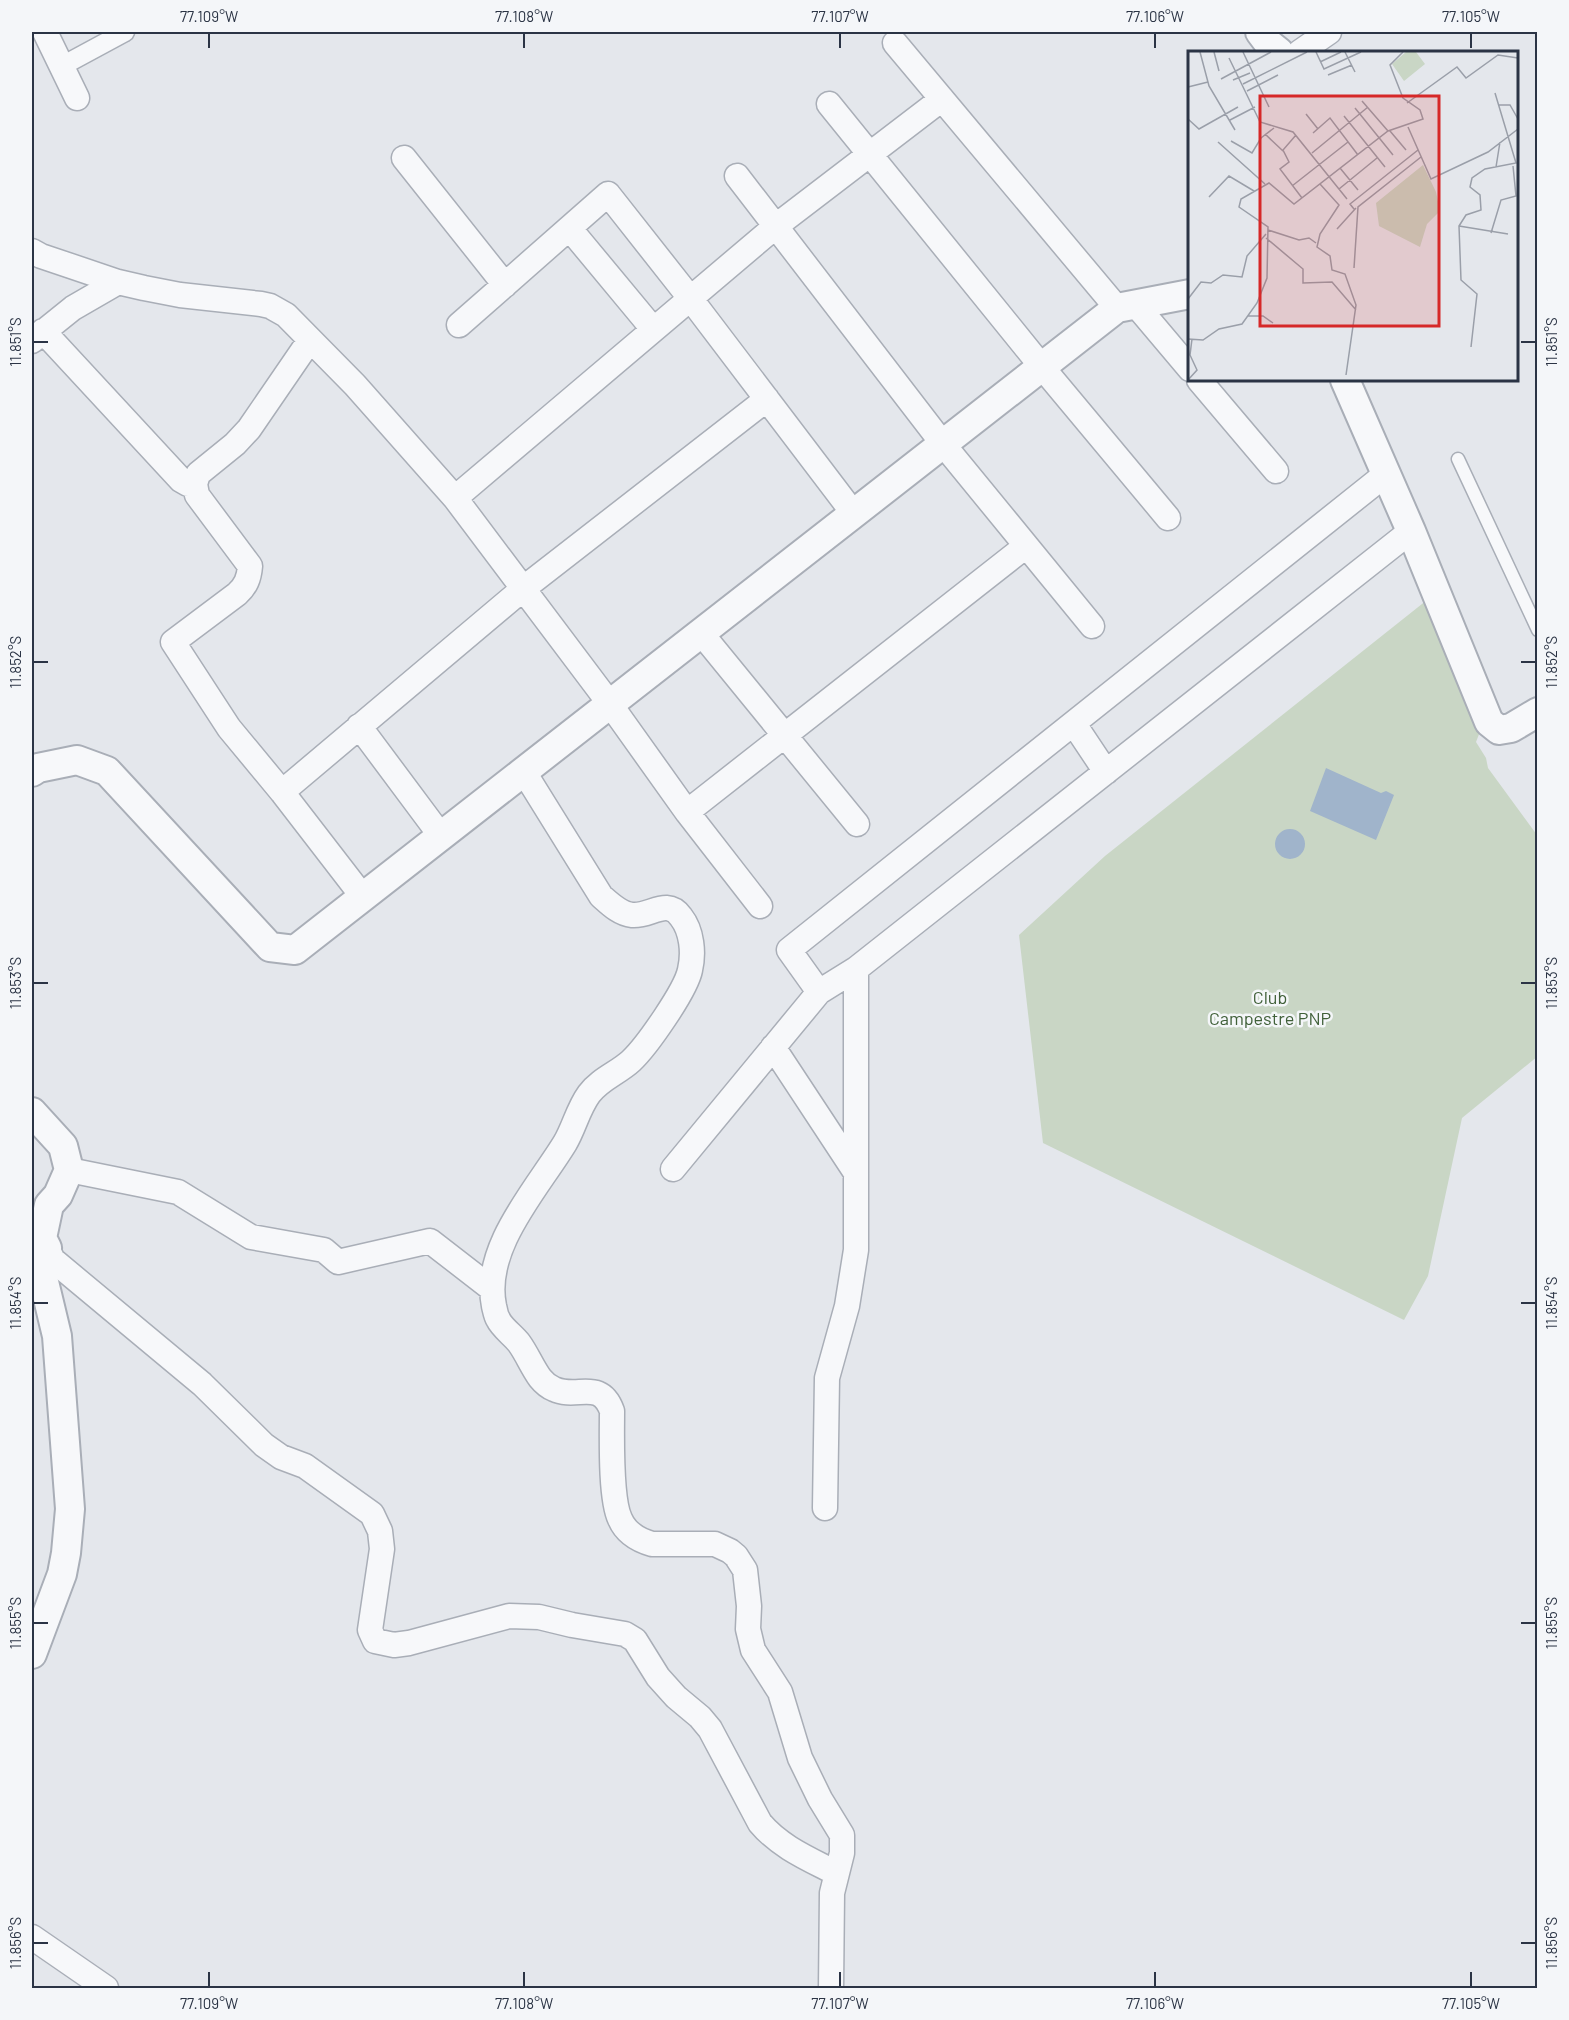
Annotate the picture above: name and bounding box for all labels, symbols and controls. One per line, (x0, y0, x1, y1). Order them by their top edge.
text: 77.109°W (180, 7, 238, 25)
text: 77.108°W (495, 7, 553, 25)
text: 77.107°W (811, 7, 869, 25)
text: 77.106°W (1126, 7, 1184, 25)
text: 77.105°W (1442, 7, 1500, 25)
inset map (1188, 51, 1518, 381)
text: 11.851°S (6, 317, 24, 367)
text: 11.851°S (1542, 317, 1560, 367)
text: 11.852°S (6, 636, 24, 688)
text: 11.852°S (1542, 636, 1560, 688)
text: 11.853°S (6, 957, 24, 1009)
text: 11.853°S (1542, 957, 1560, 1009)
park label: Club Campestre PNP (1209, 986, 1331, 1029)
text: 11.854°S (6, 1277, 24, 1329)
text: 11.854°S (1542, 1277, 1560, 1329)
text: 11.855°S (6, 1597, 24, 1649)
text: 11.855°S (1542, 1597, 1560, 1649)
text: 11.856°S (6, 1917, 24, 1969)
text: 11.856°S (1542, 1917, 1560, 1969)
text: 77.109°W (180, 1994, 238, 2012)
text: 77.108°W (495, 1994, 553, 2012)
text: 77.107°W (811, 1994, 869, 2012)
text: 77.106°W (1126, 1994, 1184, 2012)
text: 77.105°W (1442, 1994, 1500, 2012)

